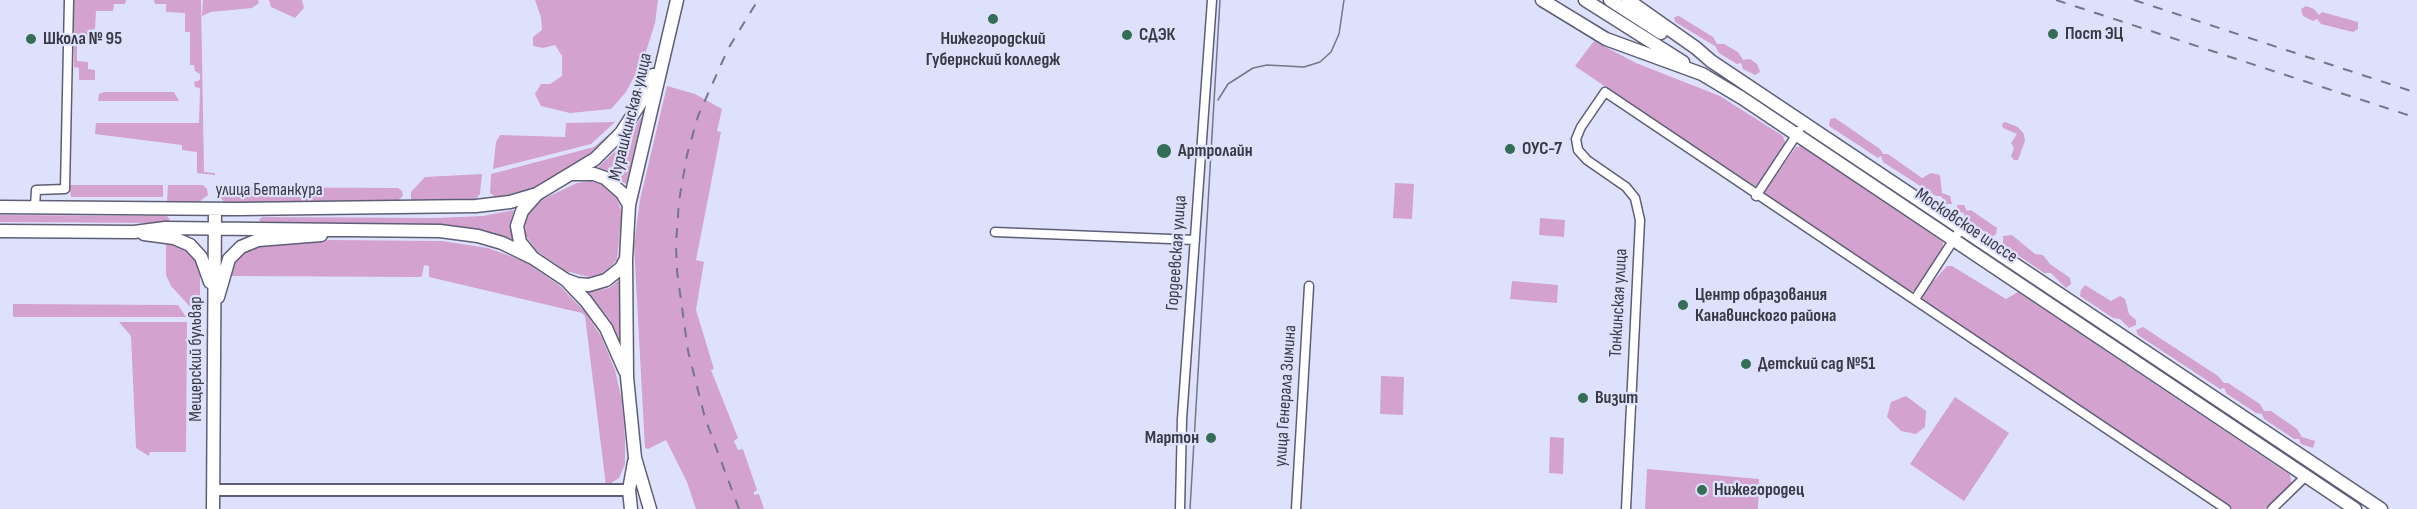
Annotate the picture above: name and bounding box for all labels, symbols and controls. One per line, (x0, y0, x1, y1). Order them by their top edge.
marker: Нижегородский Губернский колледж (986, 12, 1000, 26)
place label: Пост ЭЦ (2065, 23, 2123, 45)
place label: СДЭК (1139, 24, 1175, 46)
marker: Пост ЭЦ (2046, 27, 2060, 41)
place label: Школа № 95 (43, 28, 122, 50)
place label: Нижегородский Губернский колледж (926, 28, 1060, 70)
marker: СДЭК (1120, 28, 1134, 42)
marker: Школа № 95 (24, 32, 38, 46)
street label: Мурашкинская улица (605, 51, 657, 183)
place label: ОУС-7 (1522, 138, 1562, 160)
place label: Артролайн (1178, 140, 1253, 162)
marker: Артролайн (1155, 142, 1173, 160)
marker: ОУС-7 (1503, 142, 1517, 156)
street label: улица Бетанкура (215, 179, 323, 201)
street label: Московское шоссе (1911, 184, 2021, 268)
street label: Гордеевская улица (1162, 195, 1192, 311)
street label: Тонкинская улица (1605, 248, 1633, 358)
place label: Центр образования Канавинского района (1695, 284, 1836, 326)
street label: Мещерский бульвар (185, 296, 207, 422)
marker: Центр образования Канавинского района (1676, 298, 1690, 312)
street label: улица Генерала Зимина (1270, 324, 1302, 468)
place label: Детский сад №51 (1758, 353, 1875, 375)
marker: Детский сад №51 (1739, 357, 1753, 371)
place label: Визит (1595, 387, 1638, 409)
marker: Визит (1576, 391, 1590, 405)
place label: Мартон (1145, 427, 1199, 449)
marker: Мартон (1204, 431, 1218, 445)
place label: Нижегородец (1714, 479, 1804, 501)
marker: Нижегородец (1695, 483, 1709, 497)

